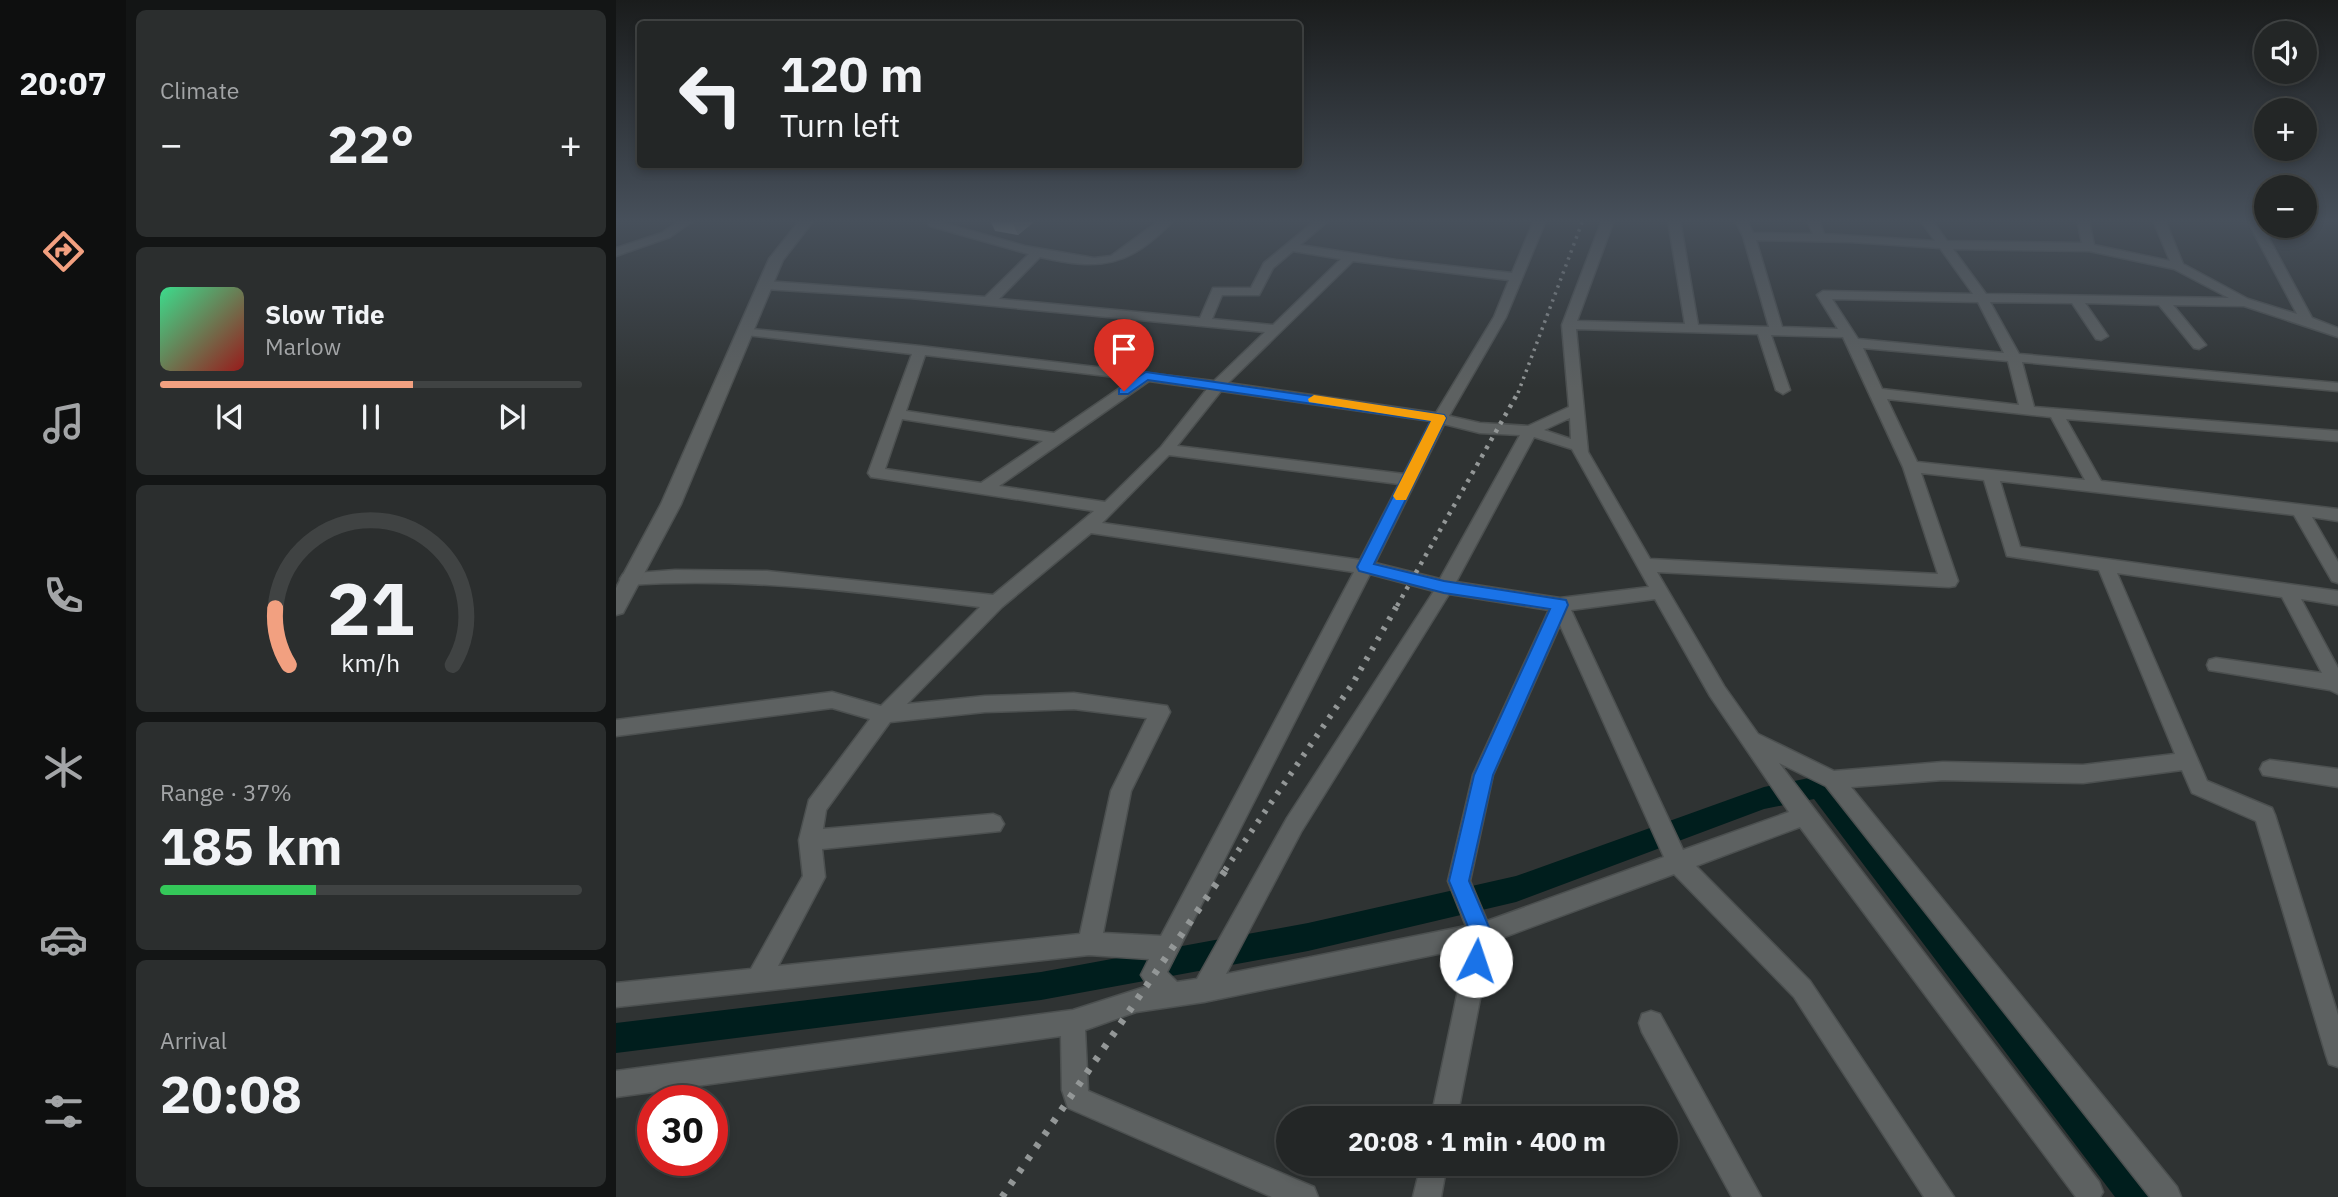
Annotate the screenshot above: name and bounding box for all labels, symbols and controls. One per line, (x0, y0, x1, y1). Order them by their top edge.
map controls (2254, 21, 2317, 238)
button: sound (2254, 21, 2317, 84)
text: 120 m (780, 42, 924, 105)
icon: left (665, 49, 756, 140)
text: 20:07 (19, 62, 107, 104)
text: Climate (160, 75, 239, 105)
button: + (2254, 98, 2317, 161)
text: Turn left (780, 104, 900, 146)
text: 22° (328, 110, 414, 177)
text: − (160, 119, 183, 168)
text: + (559, 119, 582, 168)
button: − (2254, 175, 2317, 238)
icon: directions (39, 227, 88, 276)
text: Slow Tide (265, 297, 385, 331)
pin (1094, 319, 1154, 391)
icon: arrive (1105, 330, 1143, 368)
text: Marlow (265, 331, 341, 361)
icon: previous (211, 398, 249, 436)
icon: pause (352, 398, 390, 436)
icon: next (493, 398, 531, 436)
icon: music (39, 399, 88, 448)
text: 21 (327, 560, 415, 655)
icon: phone (39, 571, 88, 620)
text: km/h (342, 645, 400, 678)
icon: climate (39, 743, 88, 792)
text: Range · 37% (160, 777, 292, 807)
text: 185 km (160, 812, 342, 879)
icon: car (39, 915, 88, 964)
position arrow (1439, 924, 1513, 998)
text: Arrival (160, 1025, 227, 1055)
text: 20:08 (160, 1060, 302, 1127)
speed limit sign: 30 (637, 1085, 728, 1176)
icon: filters (39, 1087, 88, 1136)
text: 20:08 · 1 min · 400 m (1348, 1124, 1606, 1158)

